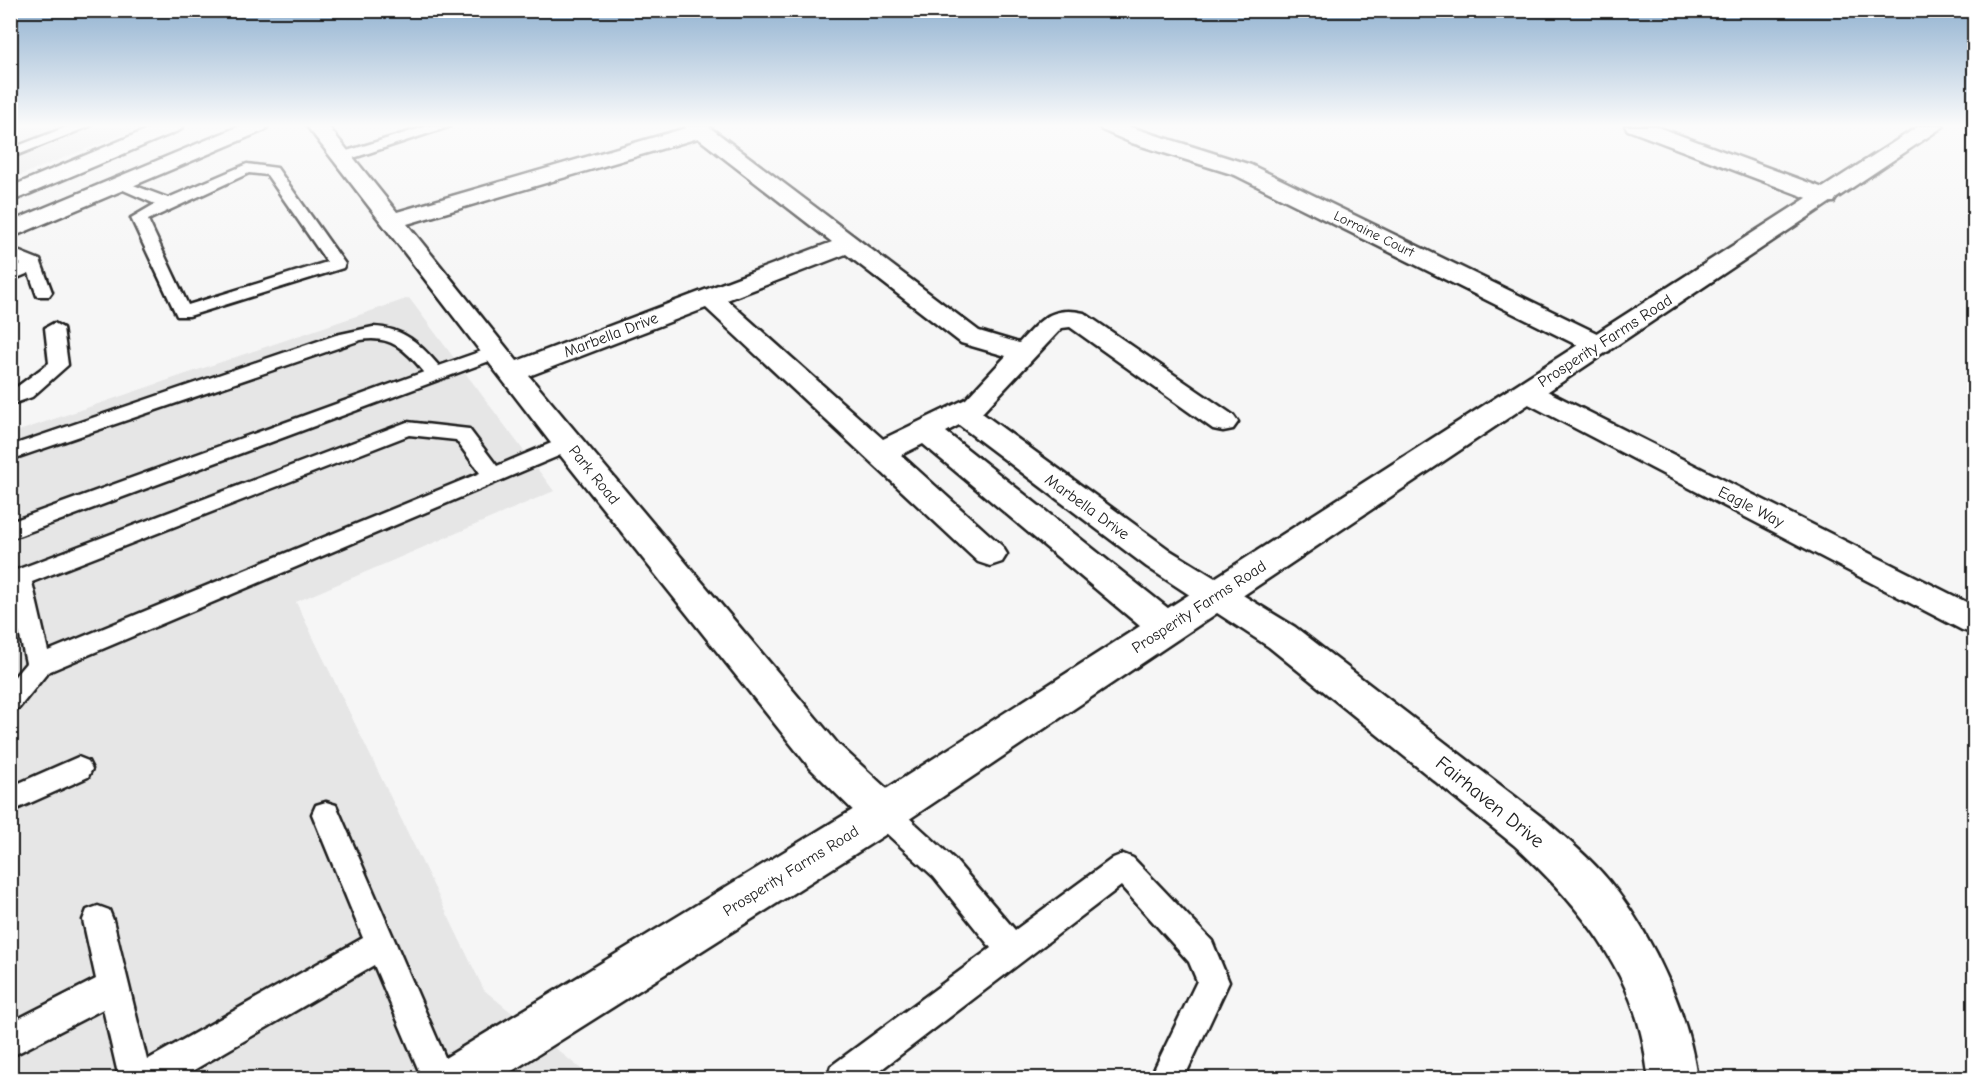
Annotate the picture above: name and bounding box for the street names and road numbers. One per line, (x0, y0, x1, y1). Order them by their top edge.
street label: Lorraine Court (1331, 207, 1418, 261)
street label: Prosperity Farms Road (1535, 291, 1675, 391)
street label: Marbella Drive (561, 309, 661, 361)
street label: Park Road (565, 442, 623, 508)
street label: Marbella Drive (1041, 470, 1133, 544)
street label: Eagle Way (1715, 483, 1788, 532)
street label: Prosperity Farms Road (1129, 557, 1269, 657)
street label: Fairhaven Drive (1431, 751, 1549, 853)
street label: Prosperity Farms Road (720, 822, 862, 920)

